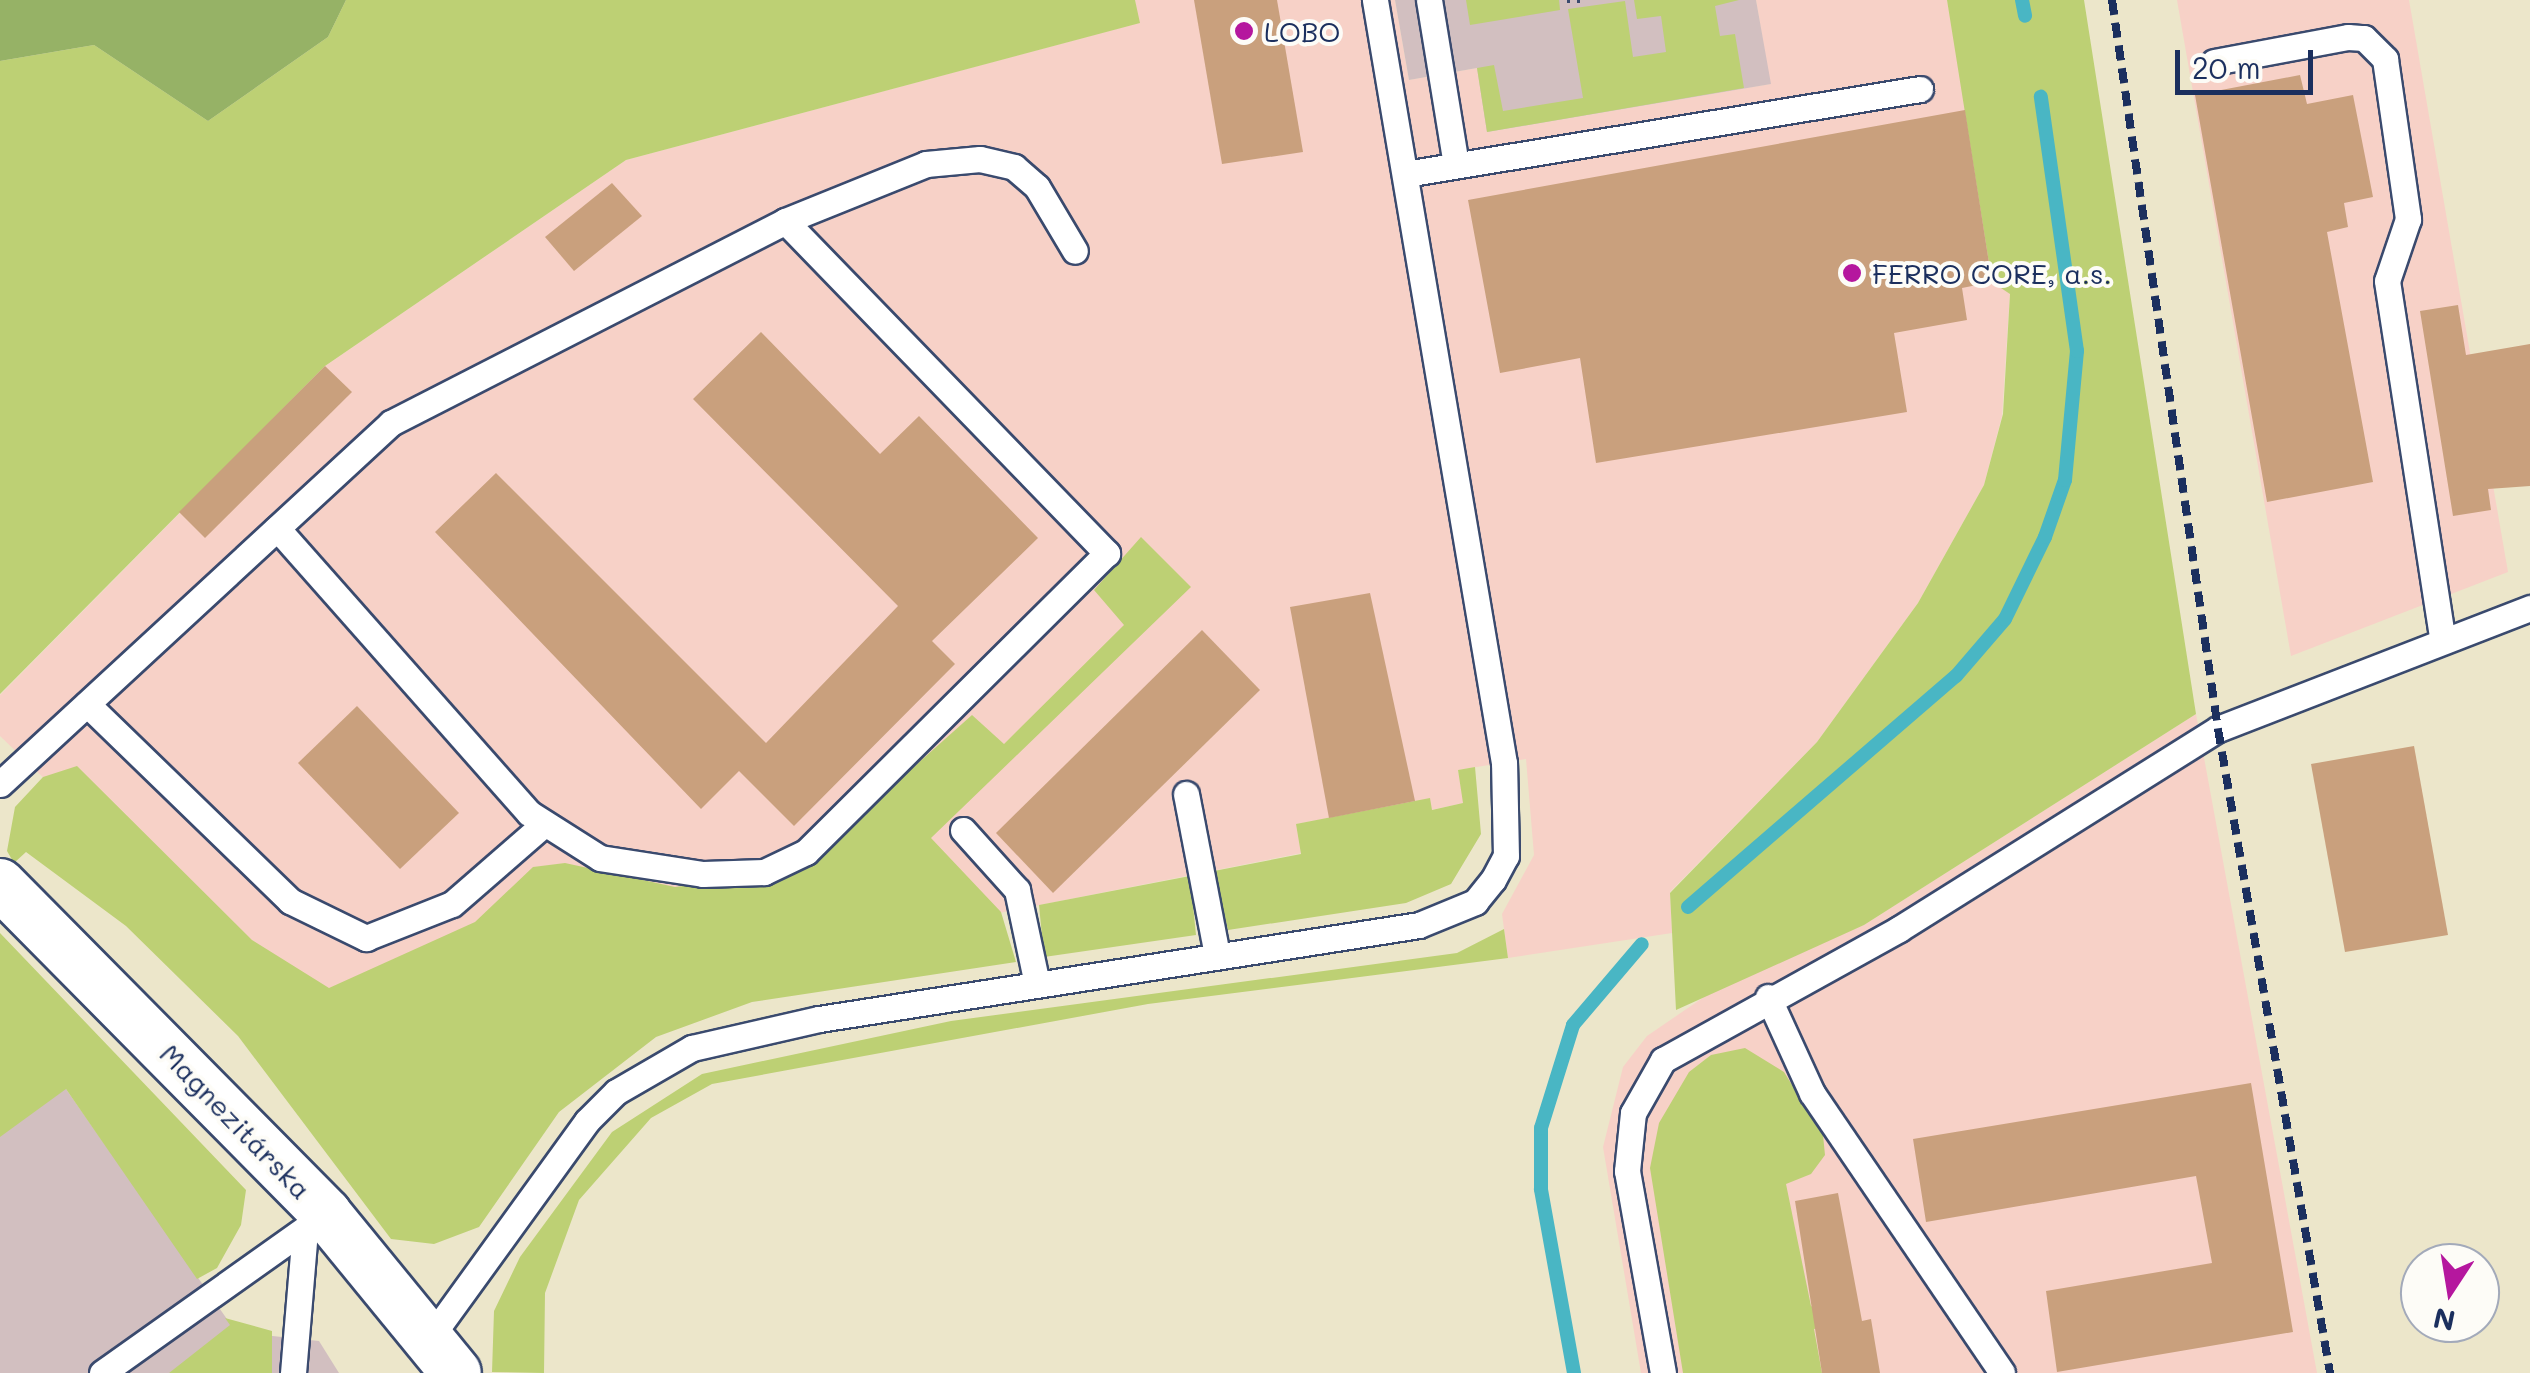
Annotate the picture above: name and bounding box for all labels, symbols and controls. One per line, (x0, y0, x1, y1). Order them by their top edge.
place label: LOBO (1264, 14, 1340, 48)
marker: LOBO (1233, 20, 1255, 42)
scale bar (2180, 30, 2318, 92)
text: 20 m (2192, 47, 2261, 87)
place label: FERRO CORE, a.s. (1872, 256, 2112, 290)
marker: FERRO CORE, a.s. (1841, 262, 1863, 284)
street label: Magnezitárska (154, 1036, 318, 1206)
north arrow (2400, 1243, 2500, 1343)
text: N (2430, 1301, 2458, 1340)

